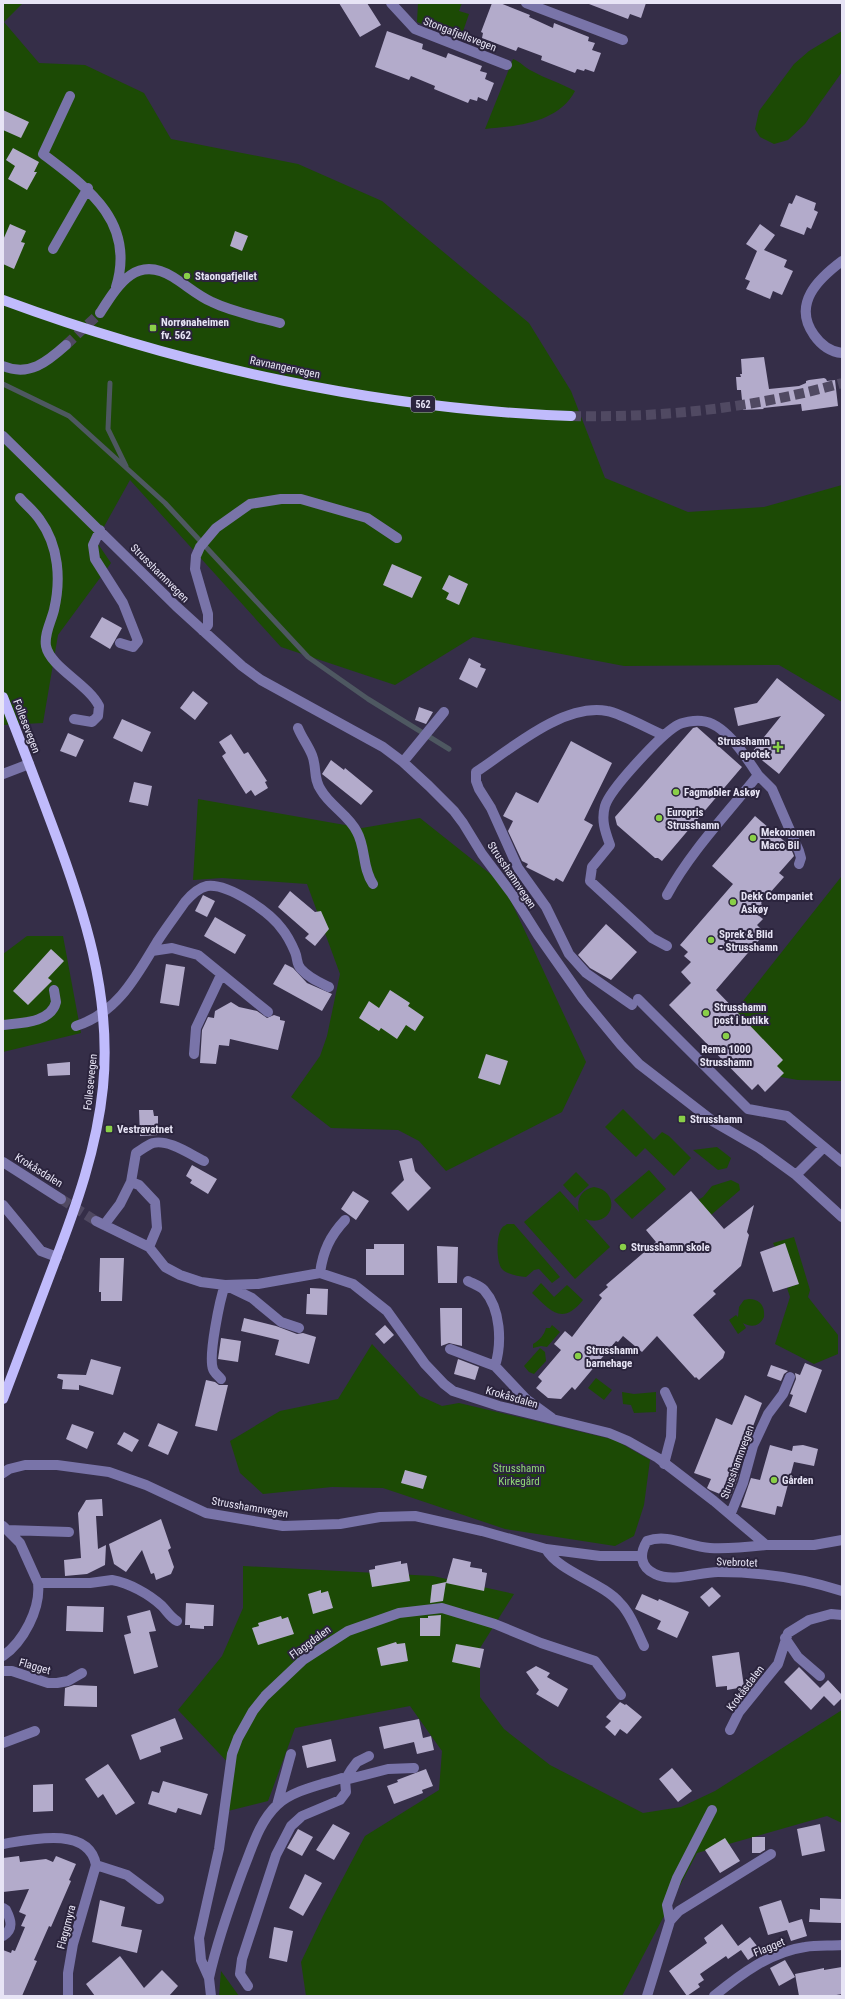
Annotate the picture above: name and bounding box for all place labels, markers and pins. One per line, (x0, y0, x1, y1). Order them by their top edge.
place label: Staongafjellet (195, 270, 257, 283)
marker: Staongafjellet (182, 271, 192, 281)
place label: Norrønaheimen fv. 562 (161, 316, 229, 342)
marker: Norrønaheimen fv. 562 (148, 323, 158, 333)
place label: Strusshamn apotek (717, 735, 771, 761)
marker: Strusshamn apotek (773, 742, 783, 752)
place label: Fagmøbler Askøy (684, 786, 760, 799)
marker: Fagmøbler Askøy (671, 787, 681, 797)
place label: Europris Strusshamn (667, 806, 720, 832)
marker: Europris Strusshamn (654, 813, 664, 823)
place label: Mekonomen Maco Bil (761, 826, 815, 852)
marker: Mekonomen Maco Bil (748, 833, 758, 843)
place label: Dekk Companiet Askøy (741, 890, 814, 916)
marker: Dekk Companiet Askøy (728, 897, 738, 907)
place label: Sprek & Blid - Strusshamn (719, 928, 778, 954)
marker: Sprek & Blid - Strusshamn (706, 935, 716, 945)
place label: Strusshamn post i butikk (714, 1001, 769, 1027)
marker: Strusshamn post i butikk (701, 1008, 711, 1018)
marker: Rema 1000 Strusshamn (721, 1031, 731, 1041)
place label: Rema 1000 Strusshamn (700, 1043, 752, 1069)
place label: Strusshamn (690, 1113, 743, 1126)
marker: Strusshamn (677, 1114, 687, 1124)
place label: Vestravatnet (117, 1123, 173, 1136)
marker: Vestravatnet (104, 1124, 114, 1134)
place label: Strusshamn skole (631, 1241, 710, 1254)
marker: Strusshamn skole (618, 1242, 628, 1252)
place label: Strusshamn barnehage (586, 1344, 639, 1370)
marker: Strusshamn barnehage (573, 1351, 583, 1361)
place label: Gården (782, 1474, 813, 1487)
marker: Gården (769, 1475, 779, 1485)

